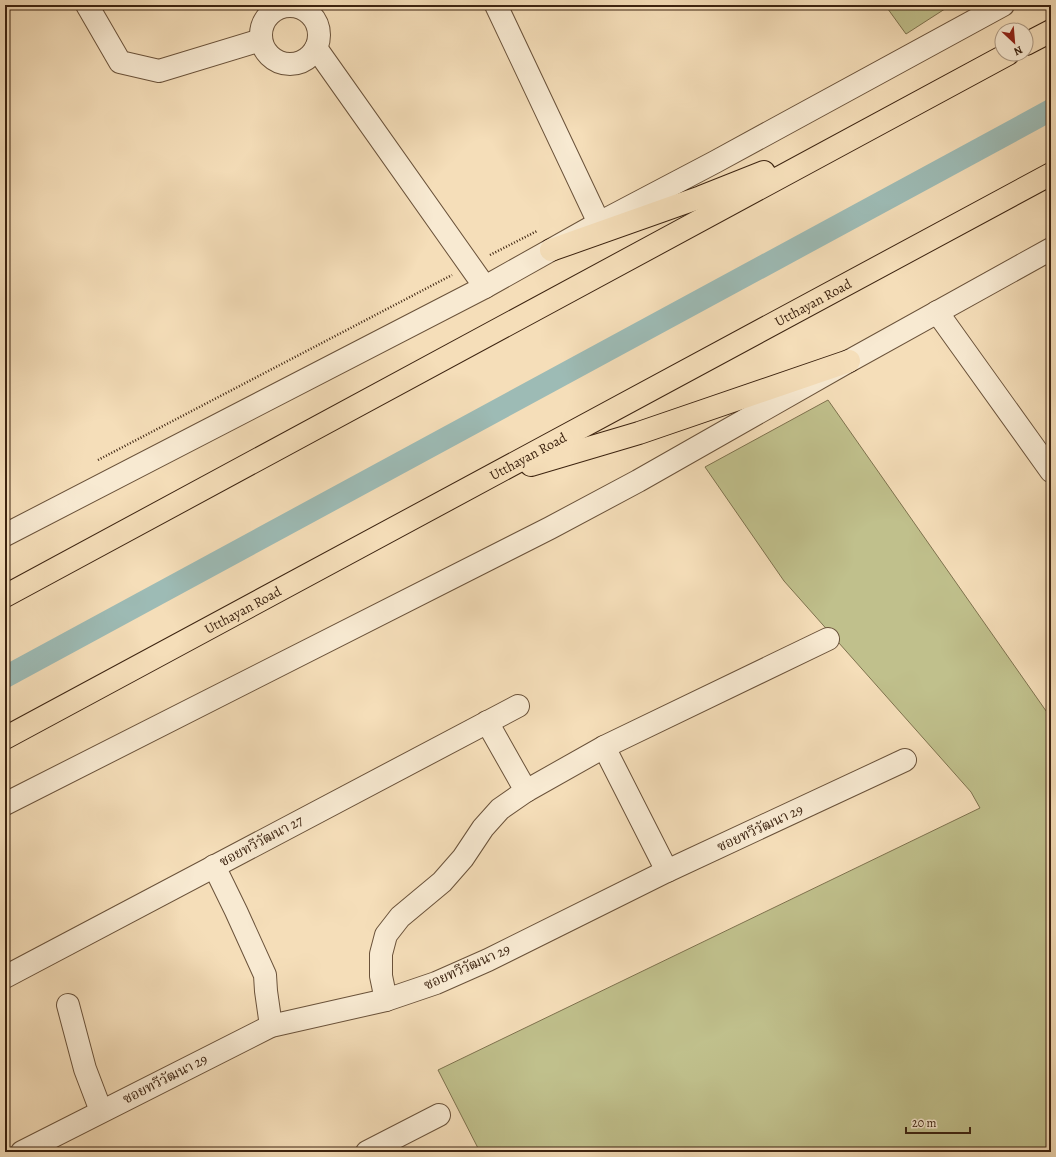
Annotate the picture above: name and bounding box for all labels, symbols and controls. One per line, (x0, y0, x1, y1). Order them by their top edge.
north arrow (994, 22, 1034, 62)
text: N (1011, 42, 1025, 59)
street label: Utthayan Road (771, 274, 855, 331)
street label: Utthayan Road (486, 427, 570, 485)
street label: Utthayan Road (201, 581, 285, 638)
street label: ซอยทวีวัฒนา 29 (714, 800, 806, 856)
street label: ซอยทวีวัฒนา 27 (216, 811, 306, 871)
street label: ซอยทวีวัฒนา 29 (421, 939, 513, 995)
street label: ซอยทวีวัฒนา 29 (119, 1049, 211, 1109)
scale bar (906, 1109, 970, 1135)
text: 20 m (912, 1115, 936, 1131)

